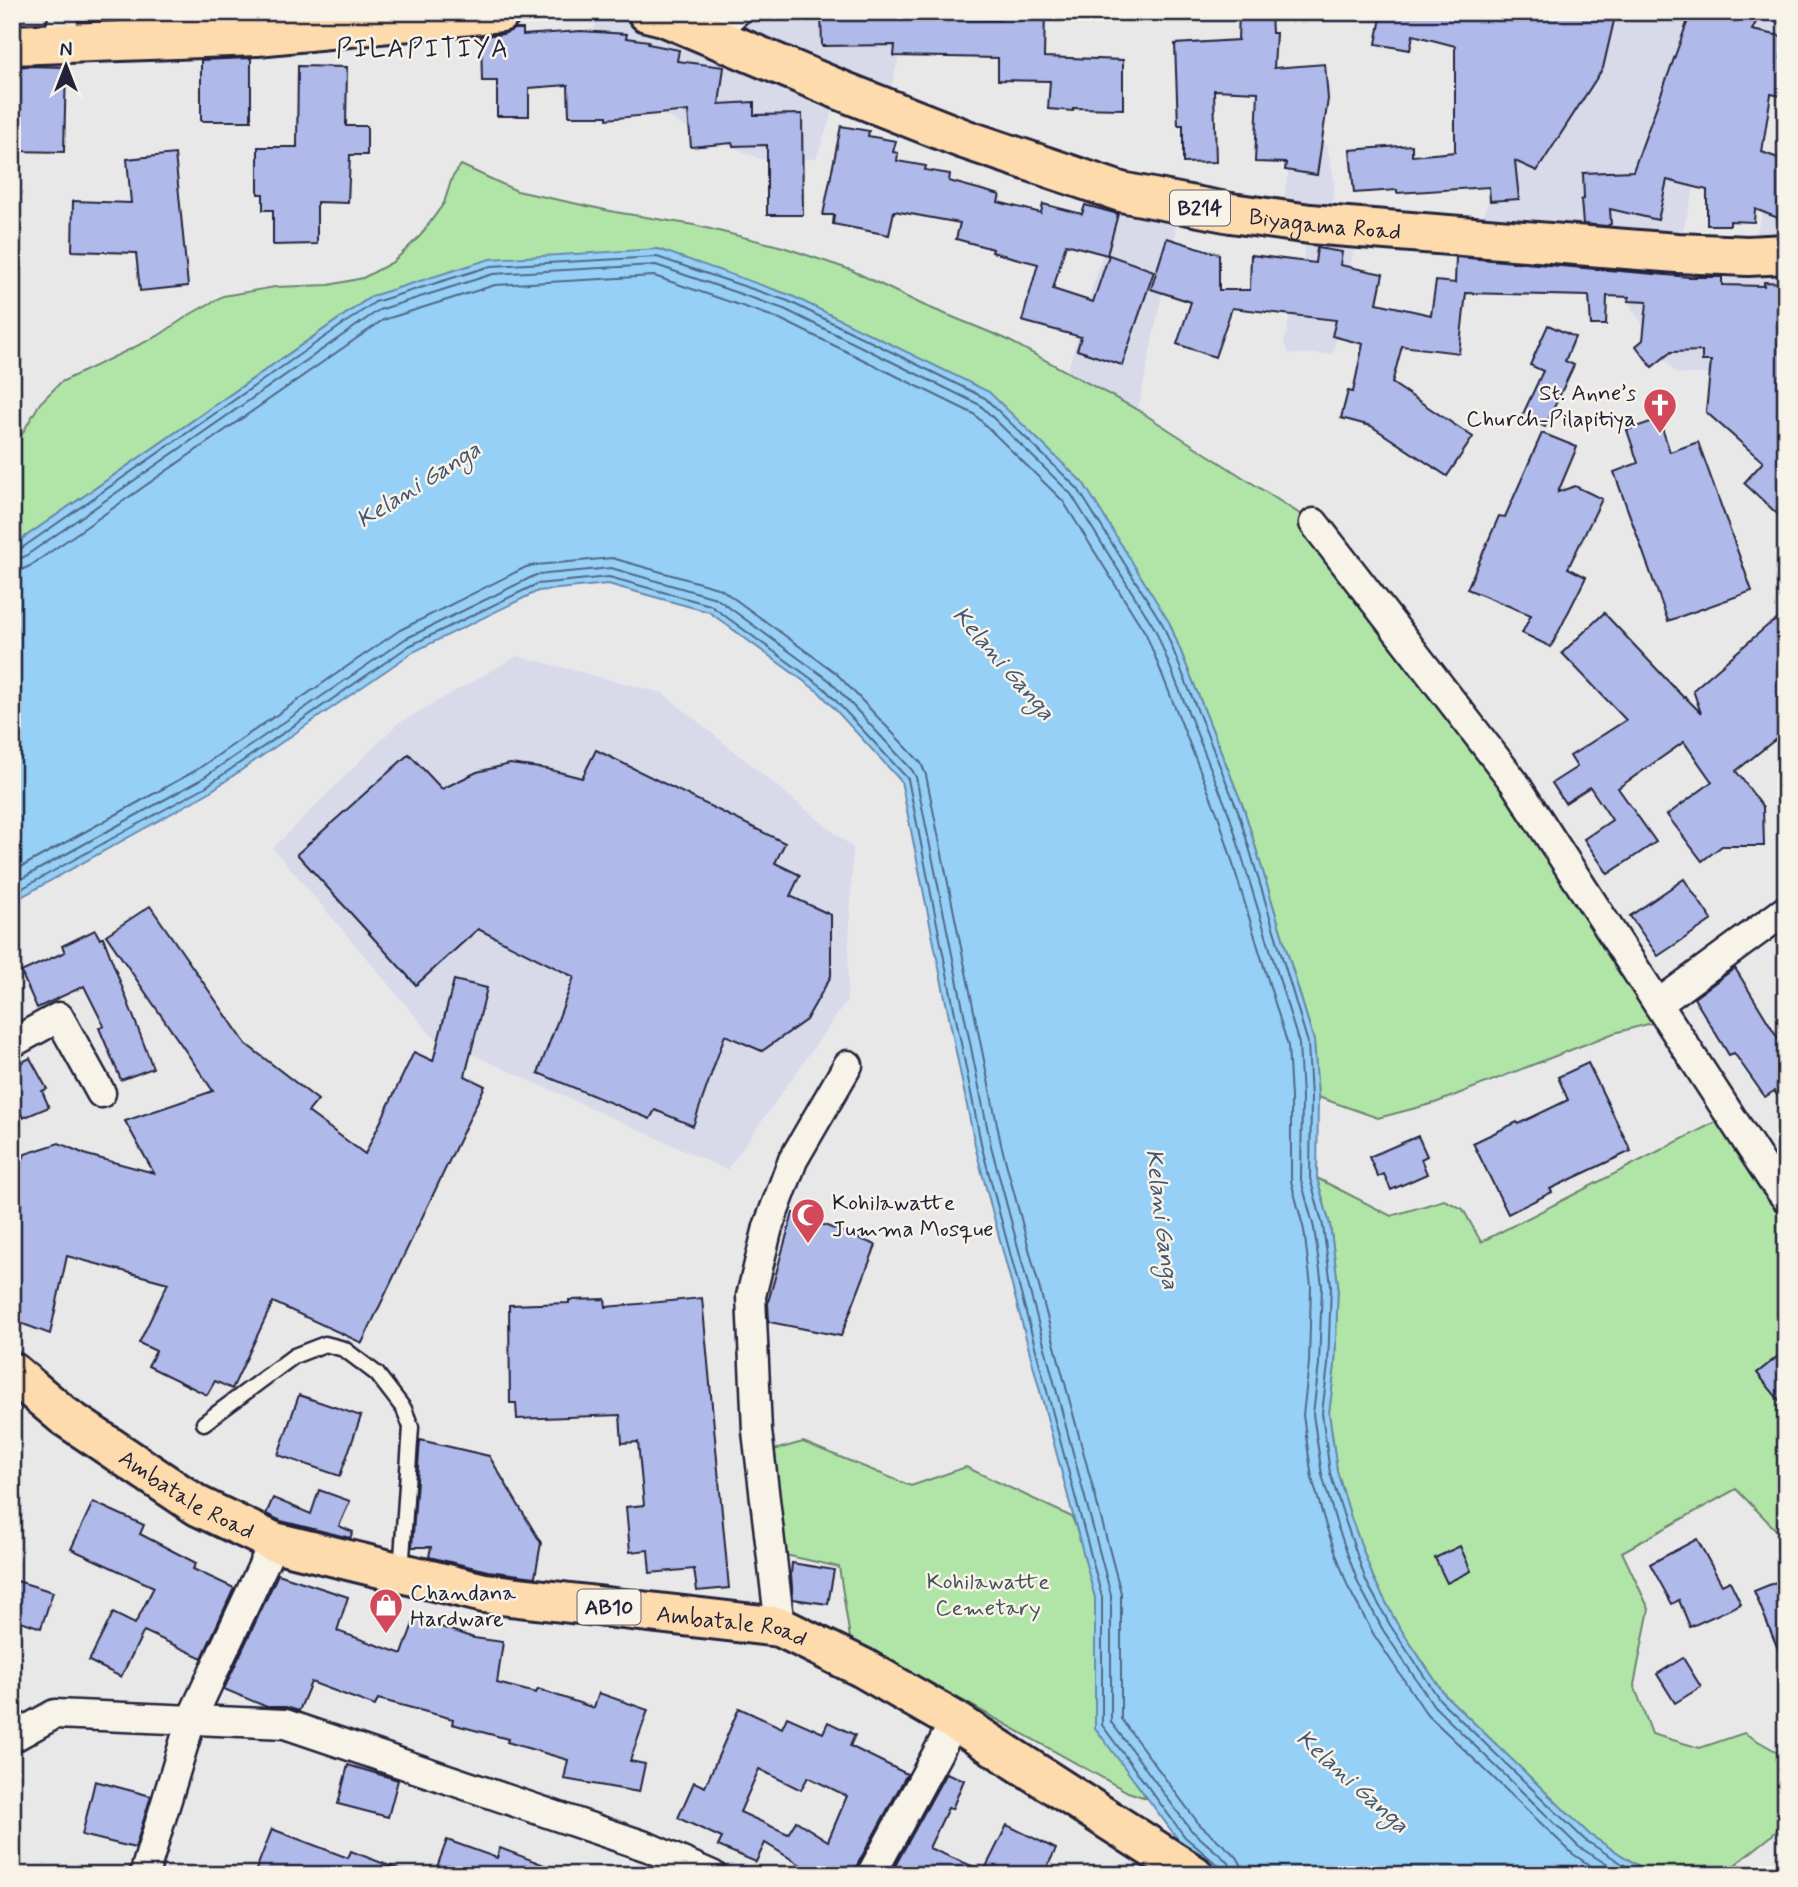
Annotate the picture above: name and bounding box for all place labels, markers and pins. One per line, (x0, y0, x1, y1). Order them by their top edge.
place label: St. Anne’s Church-Pilapitiya (1466, 379, 1636, 435)
church icon: St. Anne’s Church-Pilapitiya (1641, 386, 1679, 435)
place label: Kohilawatte Jumma Mosque (832, 1189, 994, 1245)
mosque icon: Kohilawatte Jumma Mosque (789, 1196, 827, 1245)
place label: Chandana Hardware (410, 1579, 516, 1635)
shop icon: Chandana Hardware (367, 1586, 405, 1635)

